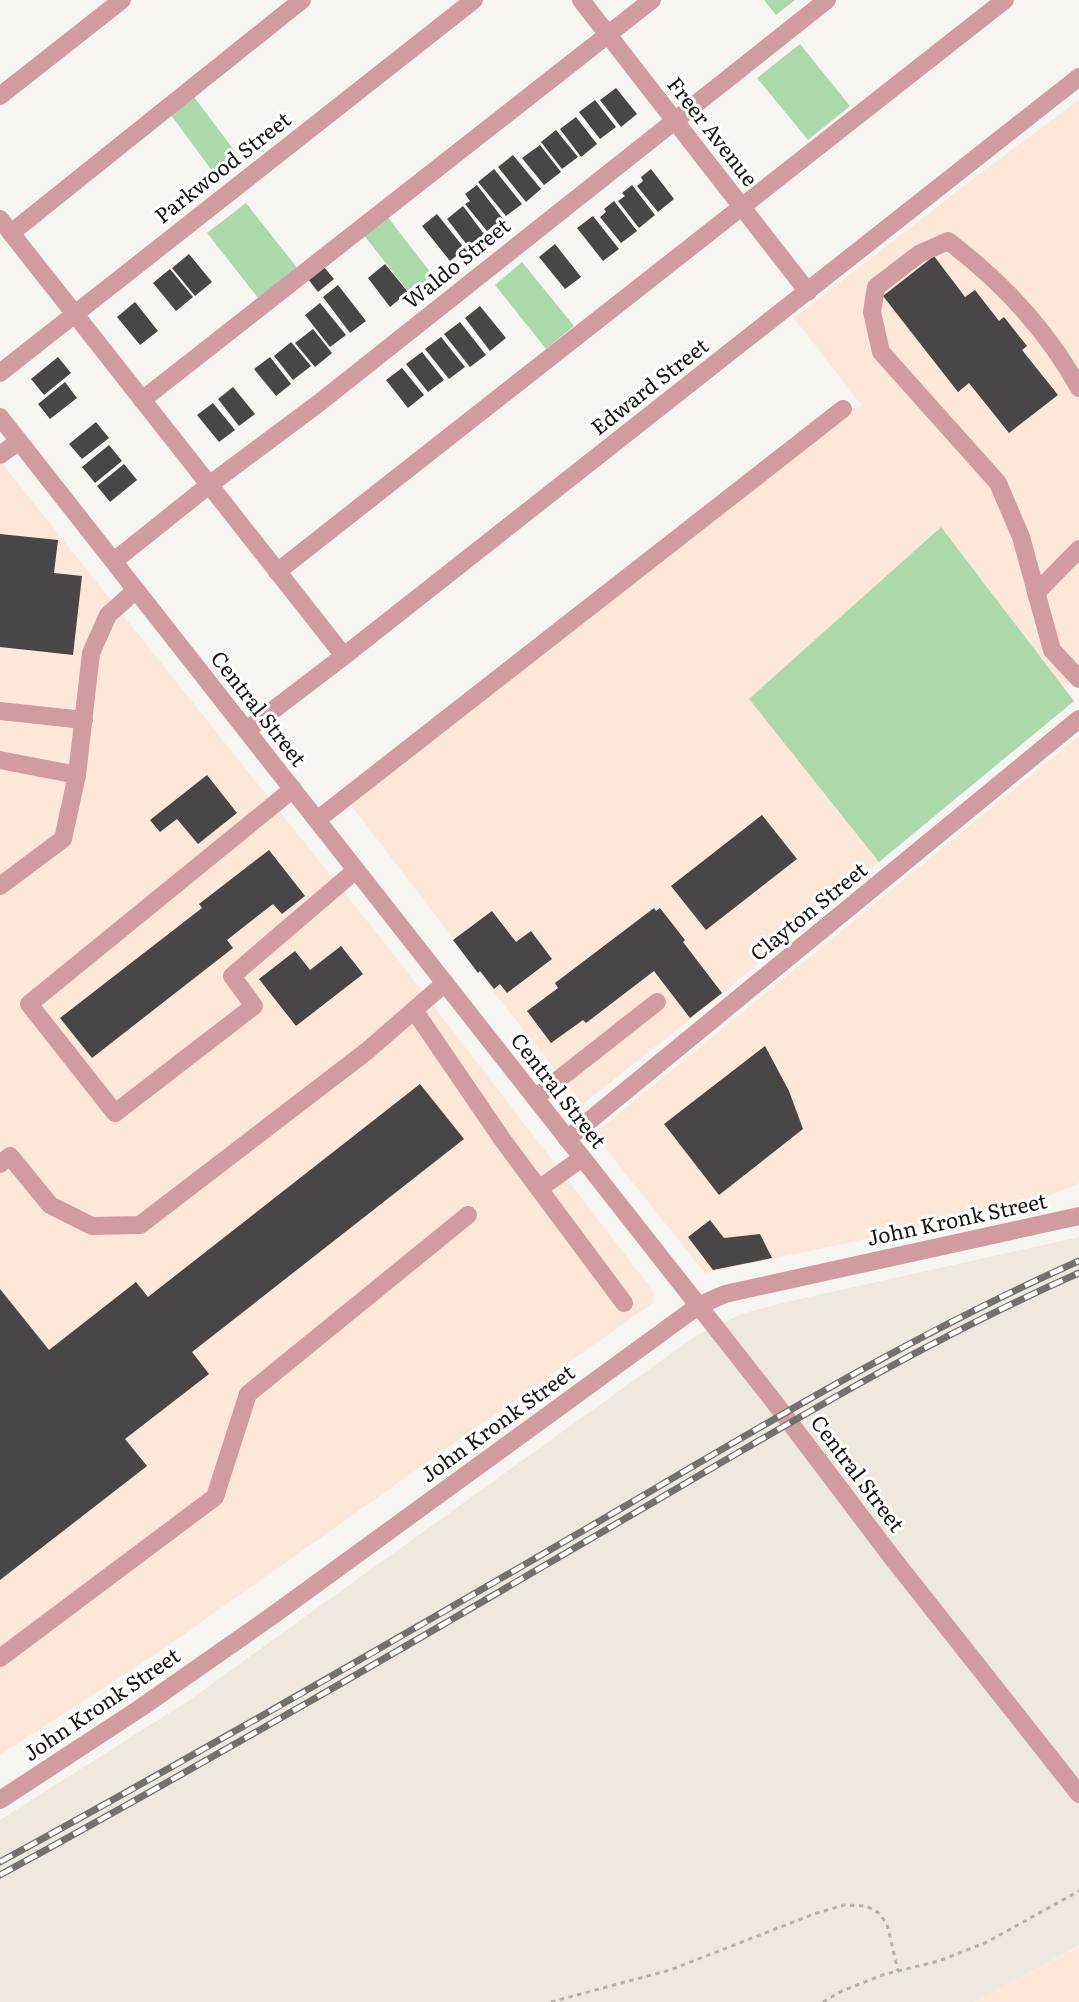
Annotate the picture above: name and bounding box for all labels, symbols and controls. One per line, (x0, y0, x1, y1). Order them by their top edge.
street label: Freer Avenue (661, 69, 767, 192)
street label: Parkwood Street (147, 103, 297, 229)
street label: Waldo Street (395, 209, 516, 315)
street label: Edward Street (583, 329, 714, 441)
street label: Central Street (205, 643, 315, 772)
street label: Clayton Street (742, 853, 873, 967)
street label: Central Street (505, 1025, 615, 1154)
street label: John Kronk Street (864, 1183, 1050, 1252)
street label: John Kronk Street (413, 1355, 580, 1488)
street label: Central Street (805, 1408, 914, 1538)
street label: John Kronk Street (16, 1639, 186, 1767)

